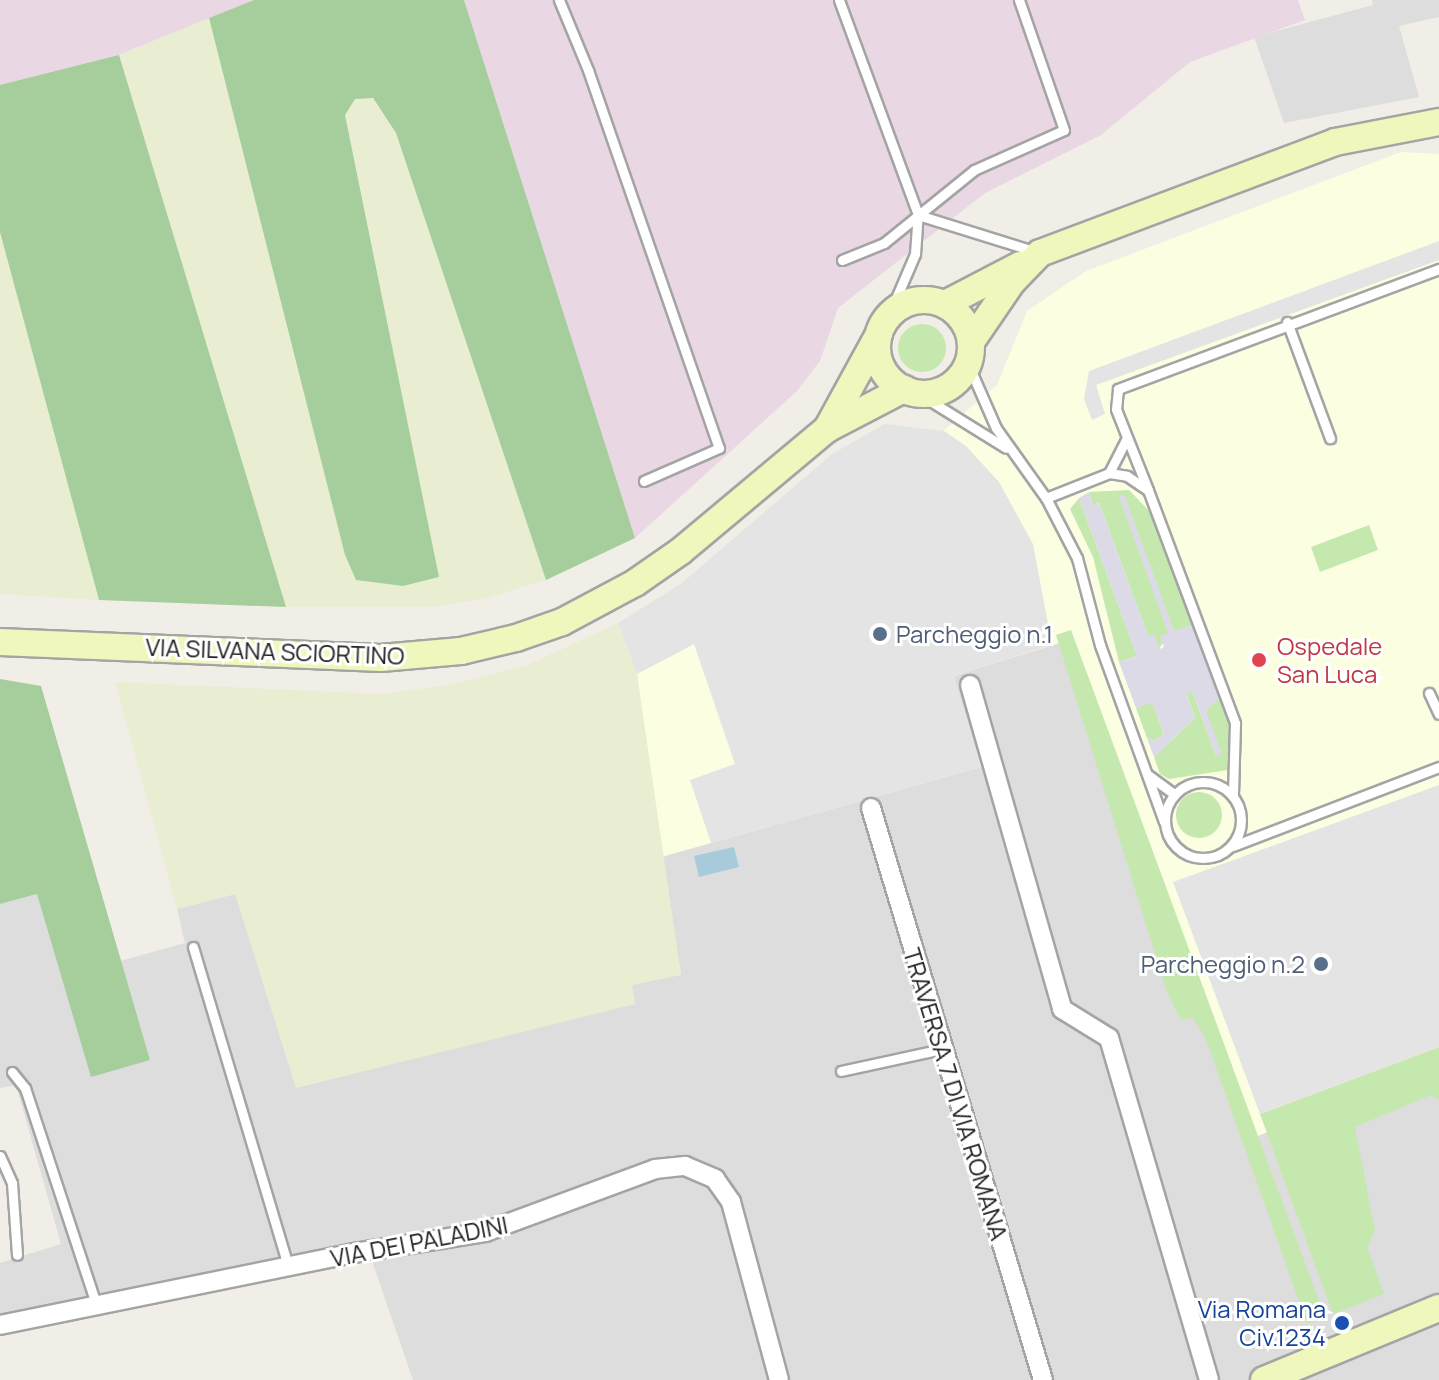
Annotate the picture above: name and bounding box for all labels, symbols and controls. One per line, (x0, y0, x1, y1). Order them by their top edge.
place label: Parcheggio n.1 (896, 620, 1053, 648)
marker: Parcheggio n.1 (871, 625, 889, 643)
street label: VIA SILVANA SCIORTINO (145, 632, 405, 670)
place label: Ospedale San Luca (1277, 632, 1382, 688)
marker: Ospedale San Luca (1248, 649, 1270, 671)
street label: TRAVERSA 7 DI VIA ROMANA (898, 944, 1014, 1244)
place label: Parcheggio n.2 (1141, 950, 1305, 978)
marker: Parcheggio n.2 (1312, 955, 1330, 973)
street label: VIA DEI PALADINI (328, 1210, 510, 1272)
place label: Via Romana Civ.1234 (1198, 1295, 1326, 1351)
marker: Via Romana Civ.1234 (1333, 1314, 1351, 1332)

